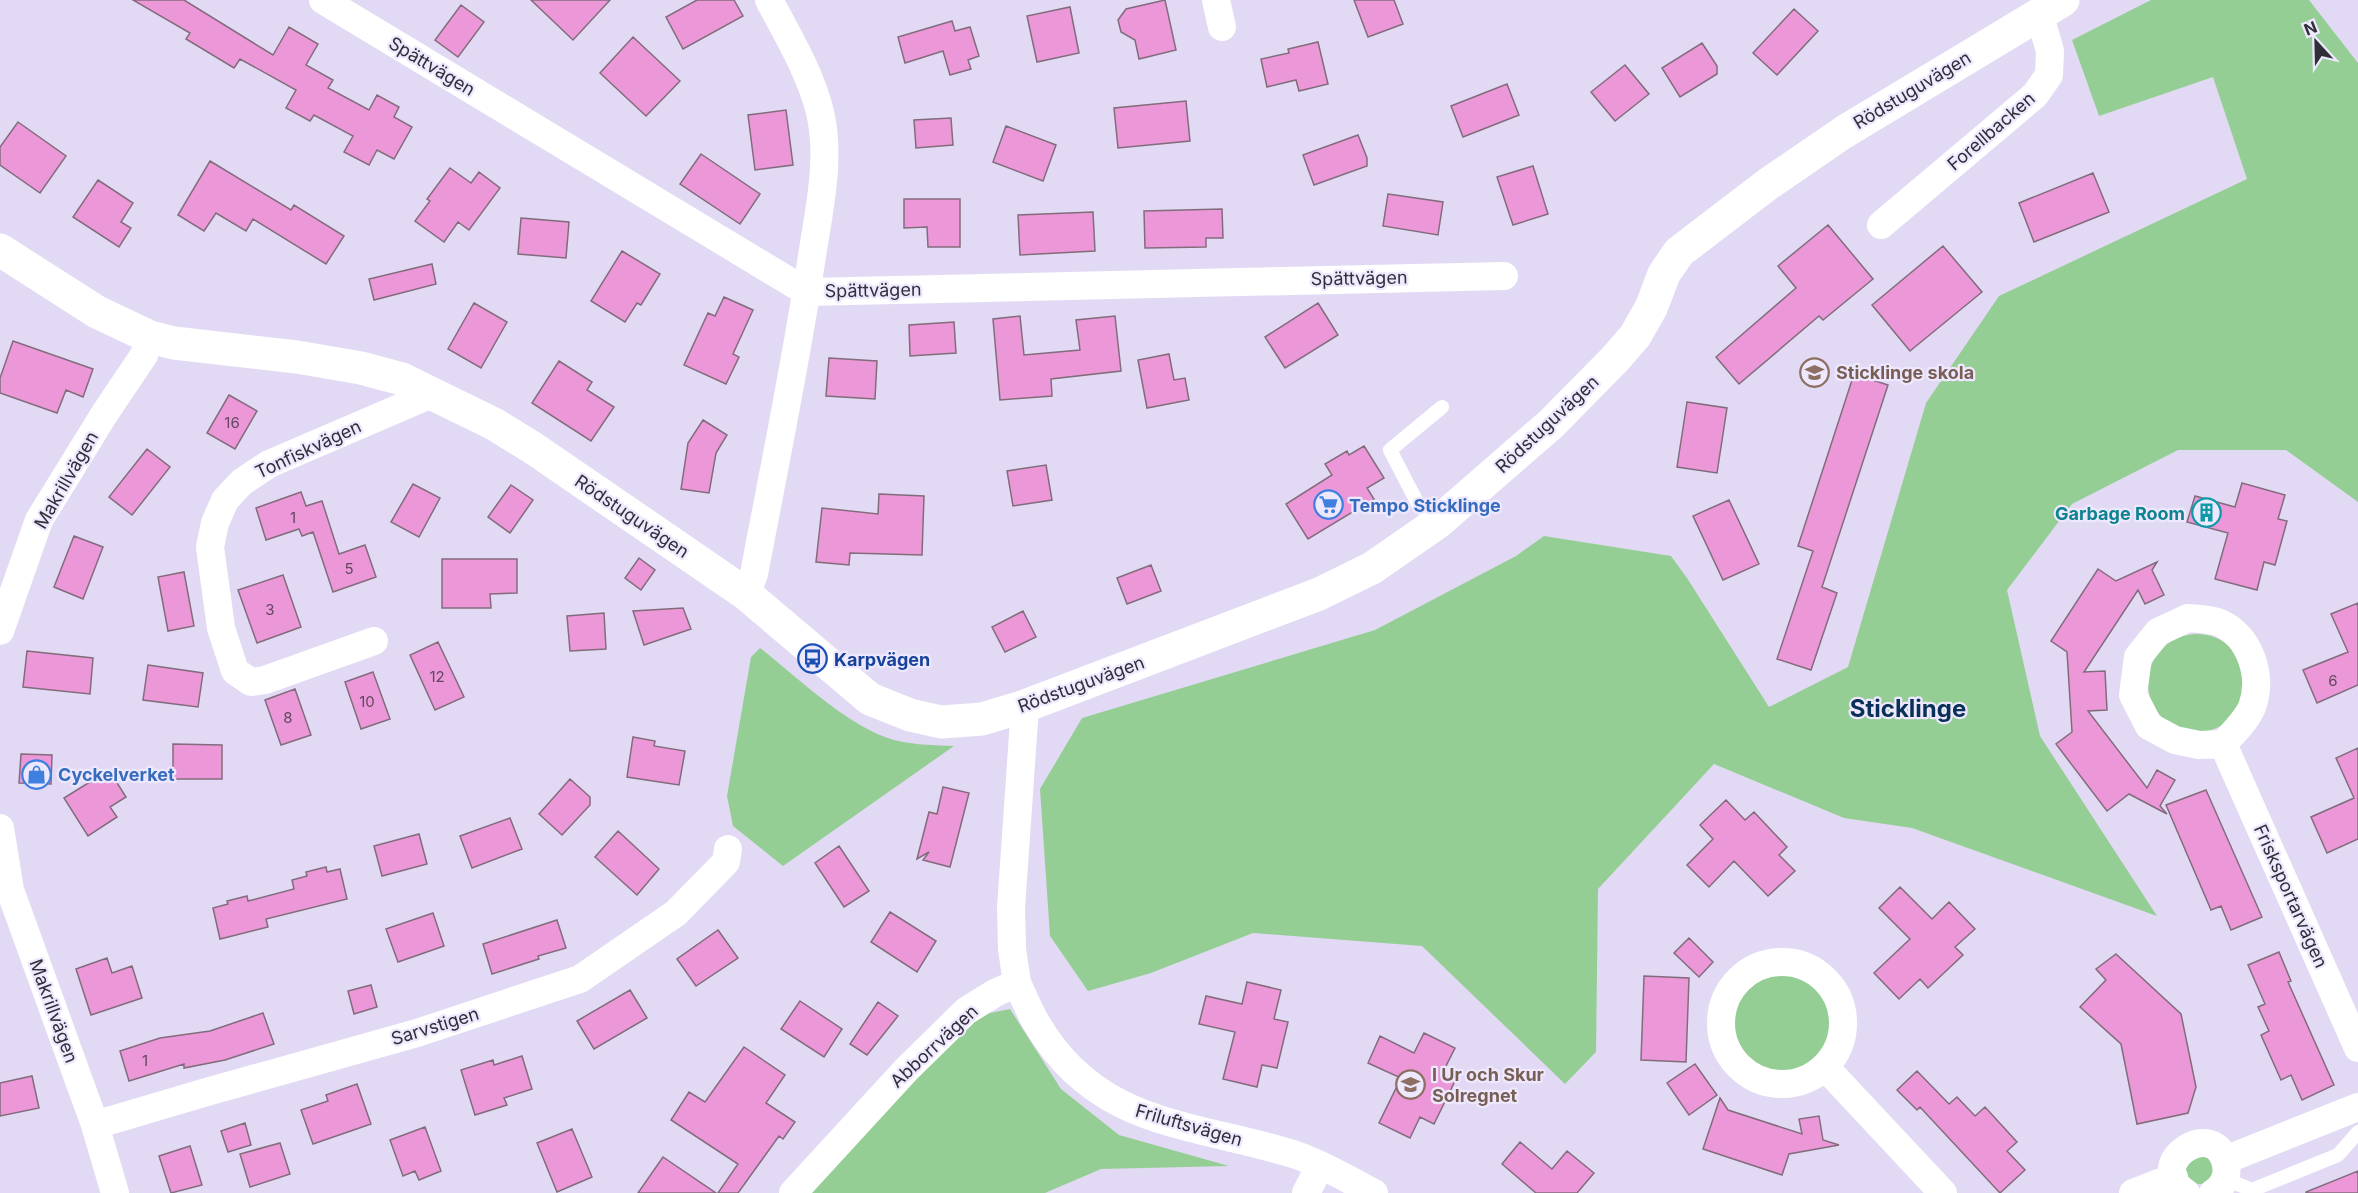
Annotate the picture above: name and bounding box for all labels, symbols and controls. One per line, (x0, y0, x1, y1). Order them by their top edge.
north arrow (2286, 12, 2346, 72)
text: N (2301, 17, 2320, 40)
street label: Spättvägen (385, 32, 479, 100)
street label: Rödstuguvägen (1850, 47, 1974, 133)
street label: Forellbacken (1943, 87, 2039, 175)
street label: Spättvägen (1310, 267, 1408, 289)
street label: Spättvägen (824, 279, 922, 301)
school or university icon: Sticklinge skola (1799, 356, 1831, 388)
place label: Sticklinge skola (1836, 362, 1974, 383)
street label: Rödstuguvägen (1491, 371, 1603, 477)
house number: 16 (224, 413, 240, 432)
street label: Tonfiskvägen (252, 415, 364, 483)
street label: Makrillvägen (30, 428, 102, 532)
street label: Rödstuguvägen (571, 470, 693, 562)
supermarket icon: Tempo Sticklinge (1312, 489, 1344, 521)
place label: Tempo Sticklinge (1349, 495, 1501, 516)
building icon: Garbage Room (2190, 497, 2222, 529)
place label: Garbage Room (2055, 503, 2185, 524)
house number: 1 (290, 508, 296, 527)
house number: 5 (344, 559, 354, 578)
house number: 3 (265, 600, 275, 619)
bus stop icon: Karpvägen (797, 643, 829, 675)
place label: Karpvägen (834, 649, 930, 670)
street label: Rödstuguvägen (1015, 651, 1147, 717)
house number: 12 (429, 667, 445, 686)
house number: 6 (2328, 671, 2338, 690)
house number: 10 (359, 692, 375, 711)
district label: Sticklinge (1850, 694, 1966, 723)
house number: 8 (283, 708, 293, 727)
shop icon: Cyckelverket (21, 758, 53, 790)
place label: Cyckelverket (58, 764, 175, 785)
street label: Frisksportarvägen (2250, 821, 2332, 971)
street label: Makrillvägen (26, 956, 82, 1066)
street label: Abborrvägen (886, 1000, 982, 1092)
street label: Sarvstigen (389, 1003, 481, 1049)
house number: 1 (142, 1051, 148, 1070)
place label: I Ur och Skur Solregnet (1432, 1064, 1544, 1106)
school or university icon: I Ur och Skur Solregnet (1395, 1068, 1427, 1100)
street label: Friluftsvägen (1133, 1100, 1245, 1150)

